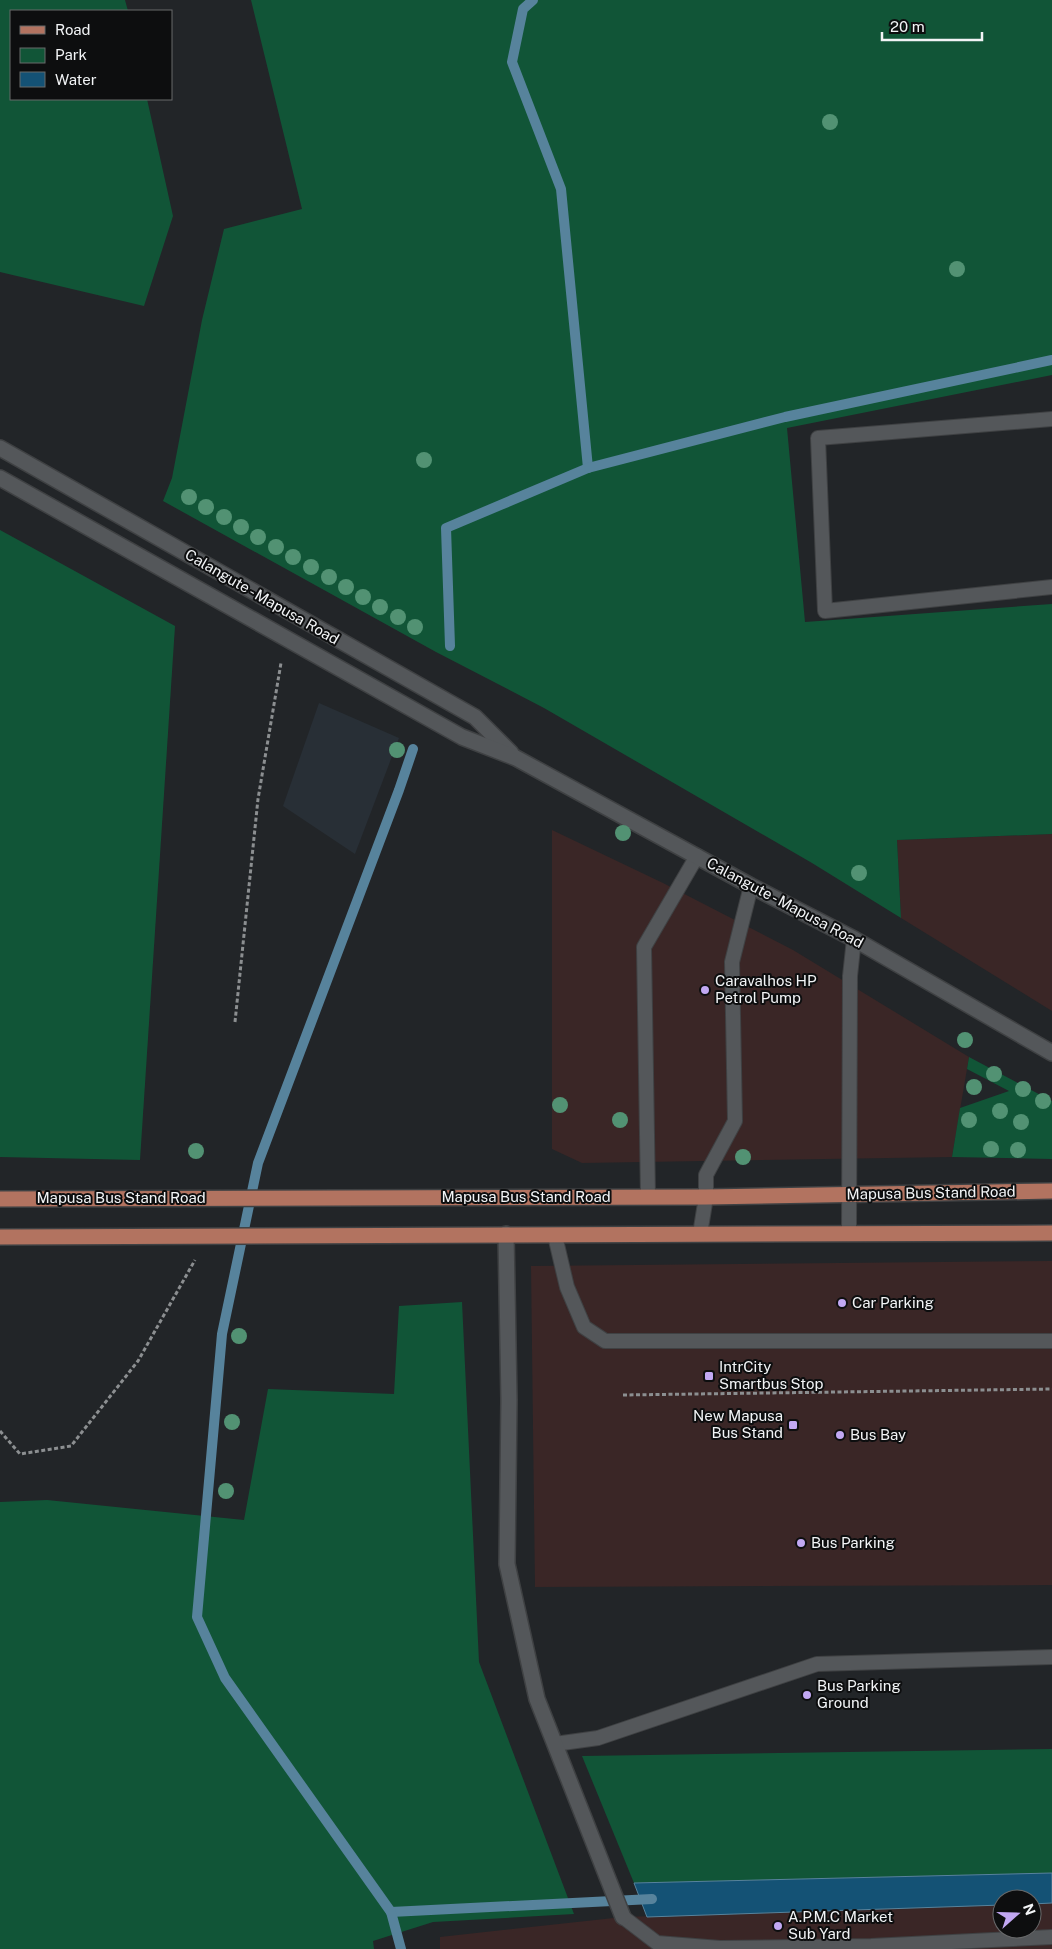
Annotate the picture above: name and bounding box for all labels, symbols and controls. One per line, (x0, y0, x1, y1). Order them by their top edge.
legend (10, 10, 172, 100)
scale bar (882, 10, 982, 42)
text: 20 m (890, 18, 925, 35)
text: Road (55, 21, 91, 38)
text: Park (55, 46, 87, 63)
text: Water (55, 71, 97, 88)
street label: Calangute - Mapusa Road (182, 545, 342, 648)
street label: Calangute - Mapusa Road (704, 854, 866, 951)
place label: Caravalhos HP Petrol Pump (715, 972, 817, 1006)
marker: Caravalhos HP Petrol Pump (699, 984, 711, 996)
street label: Mapusa Bus Stand Road (846, 1183, 1016, 1202)
street label: Mapusa Bus Stand Road (441, 1188, 611, 1205)
street label: Mapusa Bus Stand Road (36, 1189, 206, 1206)
place label: Car Parking (852, 1294, 934, 1311)
marker: Car Parking (836, 1297, 848, 1309)
place label: IntrCity Smartbus Stop (719, 1358, 823, 1392)
marker: IntrCity Smartbus Stop (703, 1370, 715, 1382)
place label: New Mapusa Bus Stand (693, 1407, 783, 1441)
marker: New Mapusa Bus Stand (787, 1419, 799, 1431)
place label: Bus Bay (850, 1426, 906, 1443)
marker: Bus Bay (834, 1429, 846, 1441)
place label: Bus Parking (811, 1534, 895, 1551)
marker: Bus Parking (795, 1537, 807, 1549)
place label: Bus Parking Ground (817, 1677, 901, 1711)
marker: Bus Parking Ground (801, 1689, 813, 1701)
north arrow (992, 1889, 1042, 1939)
text: N (1020, 1902, 1039, 1917)
place label: A.P.M.C Market Sub Yard (788, 1908, 893, 1942)
marker: A.P.M.C Market Sub Yard (772, 1920, 784, 1932)

